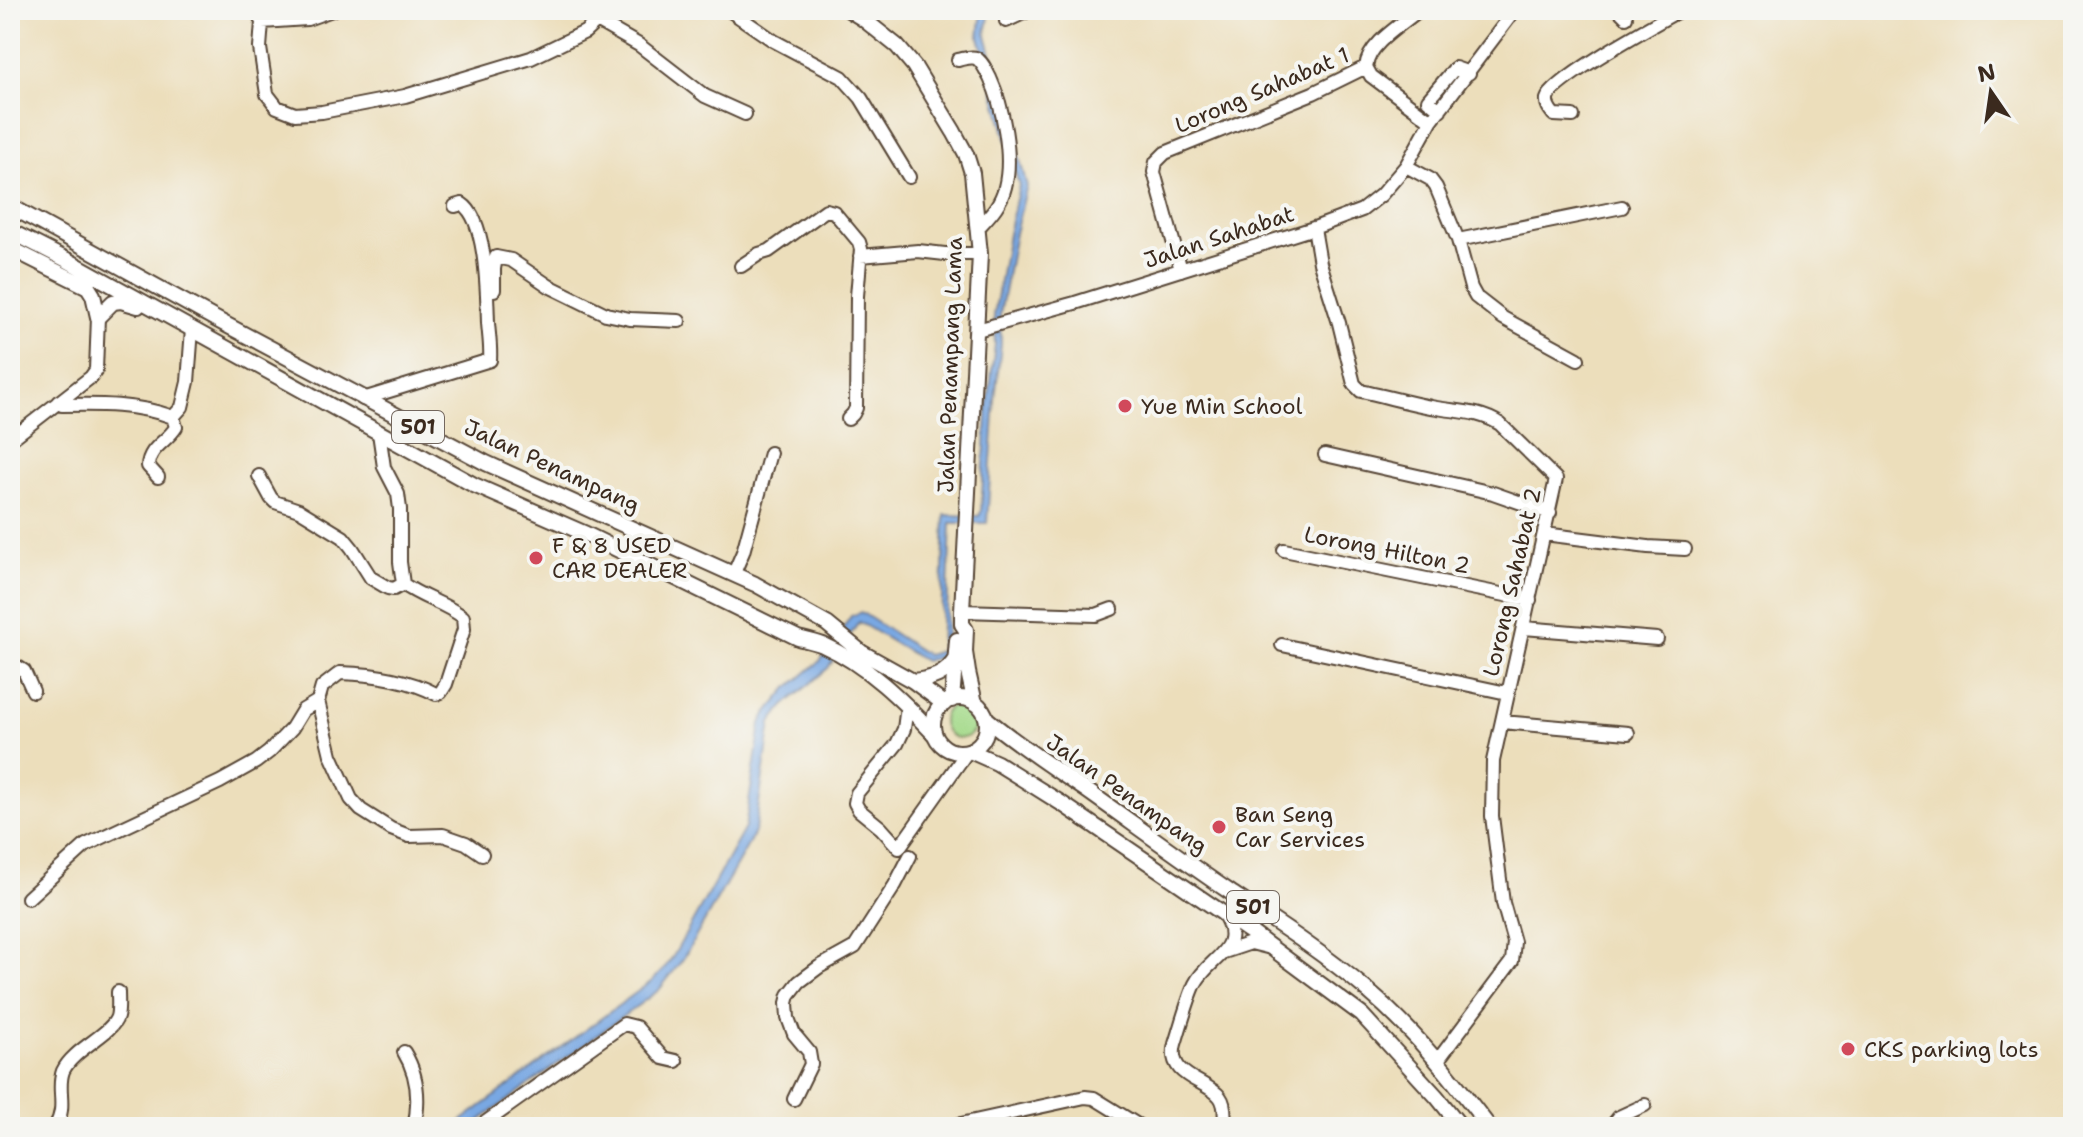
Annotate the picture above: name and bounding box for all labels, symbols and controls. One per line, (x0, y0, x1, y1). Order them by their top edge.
street label: Lorong Sahabat 1 (1170, 40, 1354, 140)
north arrow (1951, 52, 2031, 132)
text: N (1975, 57, 1998, 89)
street label: Jalan Sahabat (1140, 199, 1298, 275)
street label: Jalan Penampang Lama (931, 236, 969, 494)
place label: Yue Min School (1141, 392, 1303, 421)
marker: Yue Min School (1116, 397, 1134, 415)
road number: 501 (392, 411, 444, 443)
street label: Jalan Penampang (459, 413, 645, 519)
street label: Lorong Sahabat 2 (1476, 485, 1548, 679)
street label: Lorong Hilton 2 (1302, 520, 1472, 580)
place label: F & 8 USED CAR DEALER (552, 531, 687, 585)
marker: F & 8 USED CAR DEALER (527, 549, 545, 567)
street label: Jalan Penampang (1041, 727, 1213, 861)
place label: Ban Seng Car Services (1235, 800, 1365, 854)
marker: Ban Seng Car Services (1210, 818, 1228, 836)
road number: 501 (1227, 891, 1279, 923)
place label: CKS parking lots (1864, 1035, 2039, 1064)
marker: CKS parking lots (1839, 1040, 1857, 1058)

